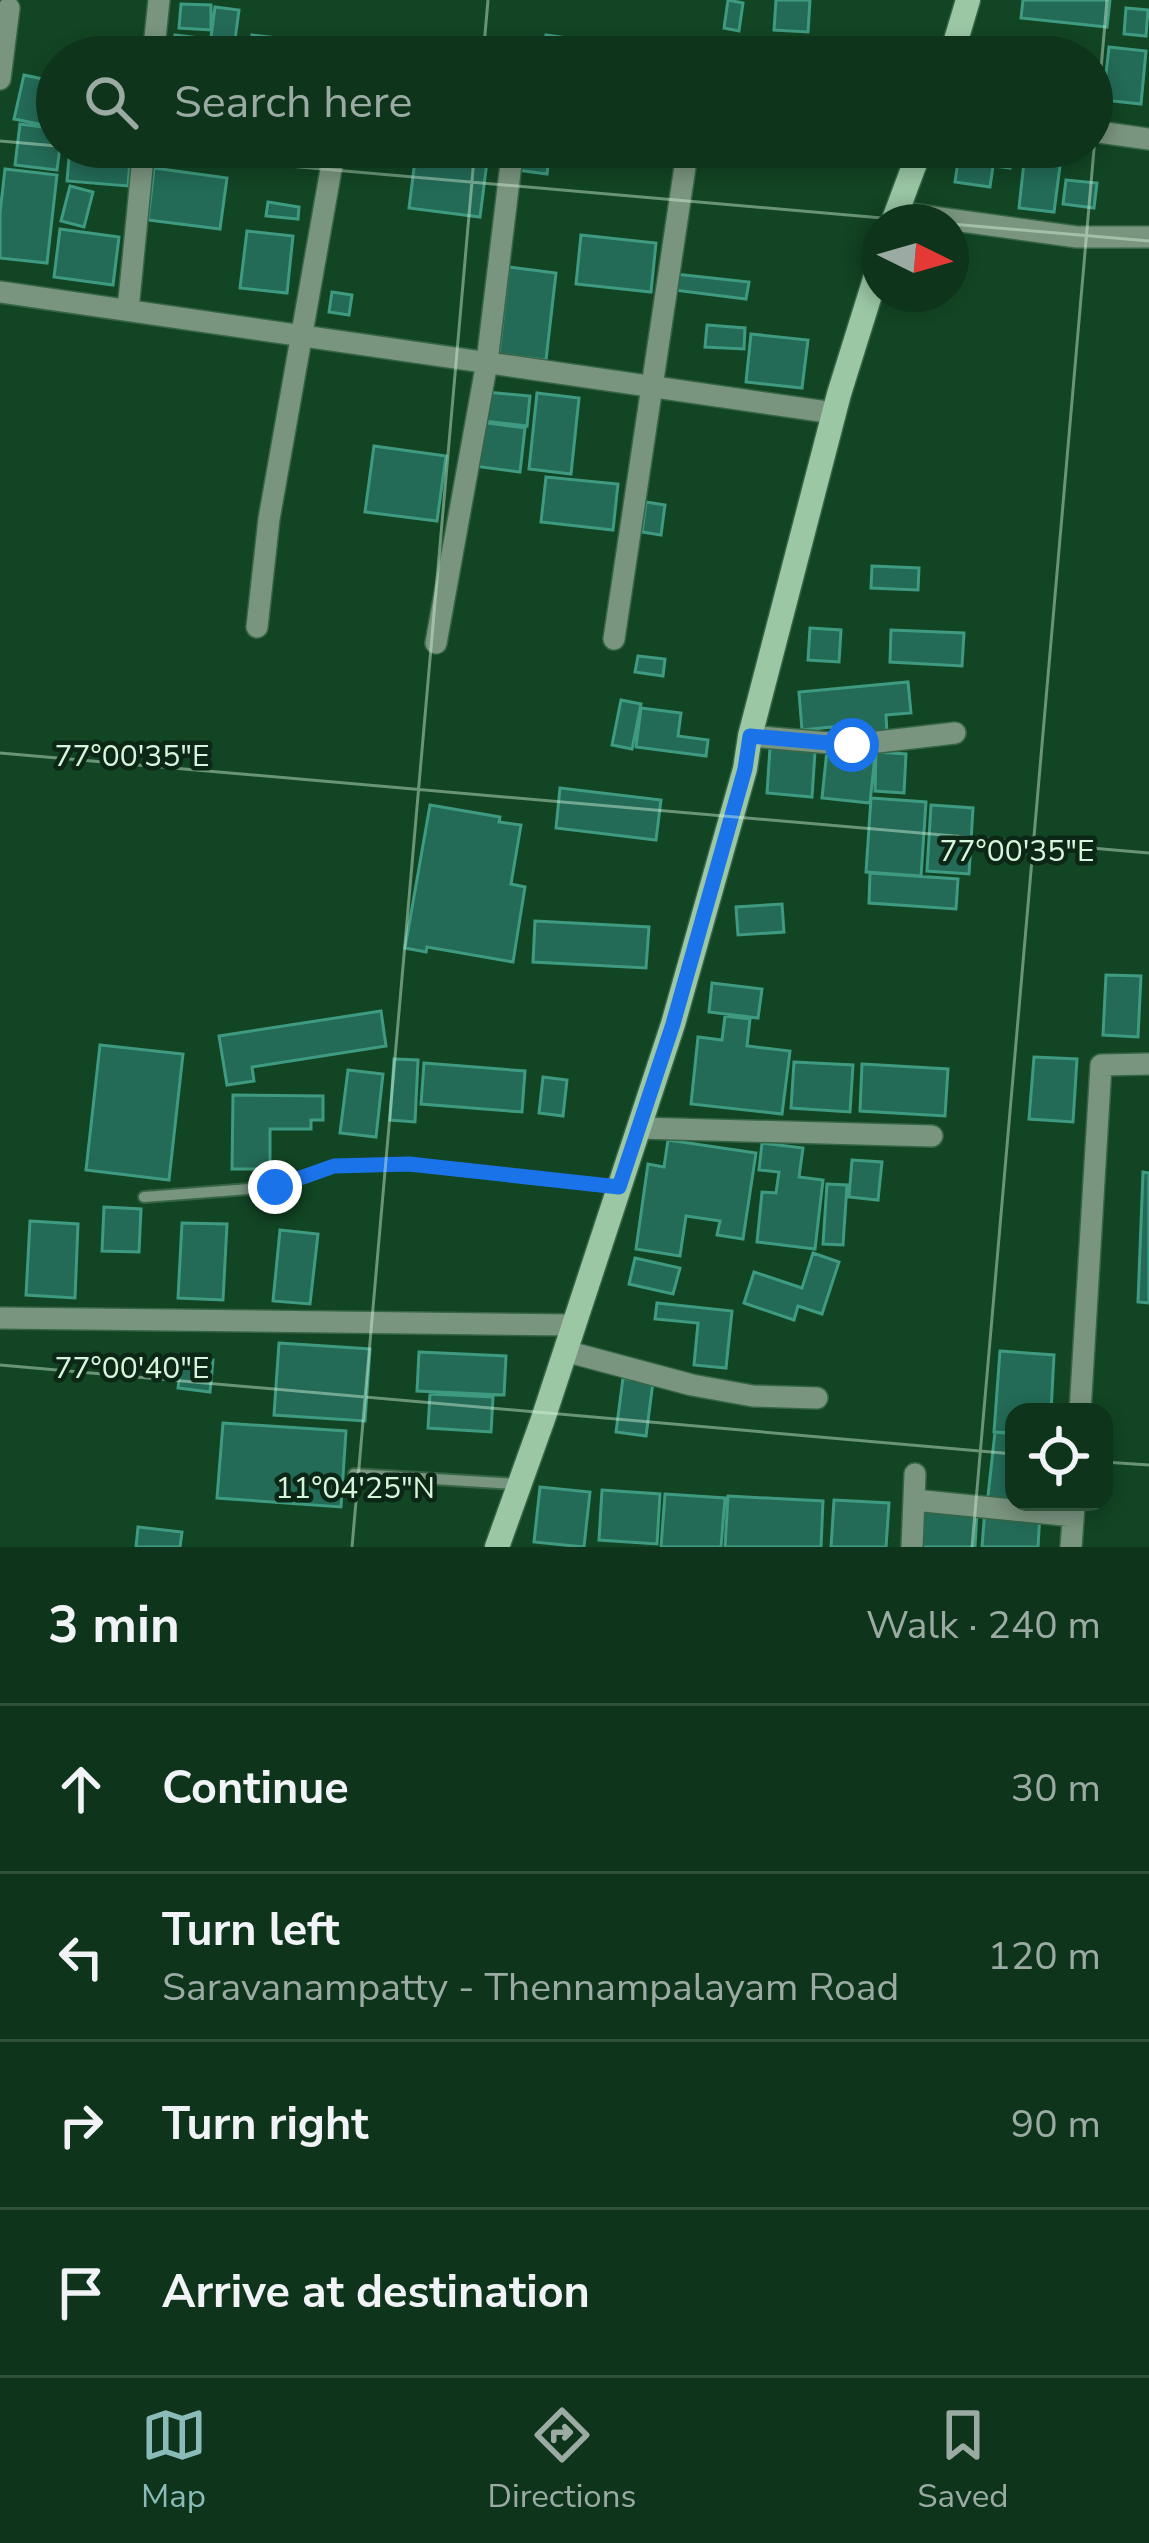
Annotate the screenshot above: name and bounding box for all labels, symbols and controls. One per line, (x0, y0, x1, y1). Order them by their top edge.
search box (36, 36, 1113, 168)
icon: search (78, 69, 144, 135)
text: Search here (174, 72, 413, 133)
north arrow (861, 204, 969, 312)
route start (825, 718, 879, 772)
text: 77°00'35"E (55, 736, 209, 777)
text: 77°00'35"E (940, 831, 1094, 872)
route end (248, 1160, 302, 1214)
text: 77°00'40"E (55, 1348, 209, 1389)
map controls (1005, 1403, 1113, 1511)
button: locate (1005, 1403, 1113, 1511)
text: 11°04'25"N (275, 1468, 435, 1509)
text: 3 min (48, 1590, 180, 1660)
text: Walk · 240 m (866, 1599, 1101, 1652)
icon: ahead (48, 1756, 114, 1822)
text: Continue (162, 1758, 349, 1819)
text: 30 m (1011, 1762, 1101, 1815)
text: Turn left (162, 1900, 340, 1961)
icon: left (48, 1924, 114, 1990)
text: 120 m (987, 1930, 1101, 1983)
text: Saravanampatty - Thennampalayam Road (162, 1961, 899, 2014)
icon: right (48, 2092, 114, 2158)
text: Turn right (162, 2094, 369, 2155)
text: 90 m (1011, 2098, 1101, 2151)
icon: arrive (48, 2260, 114, 2326)
text: Arrive at destination (162, 2262, 590, 2323)
tab: Map (141, 2402, 207, 2519)
tab: Directions (488, 2402, 636, 2519)
tab: Saved (917, 2402, 1008, 2519)

